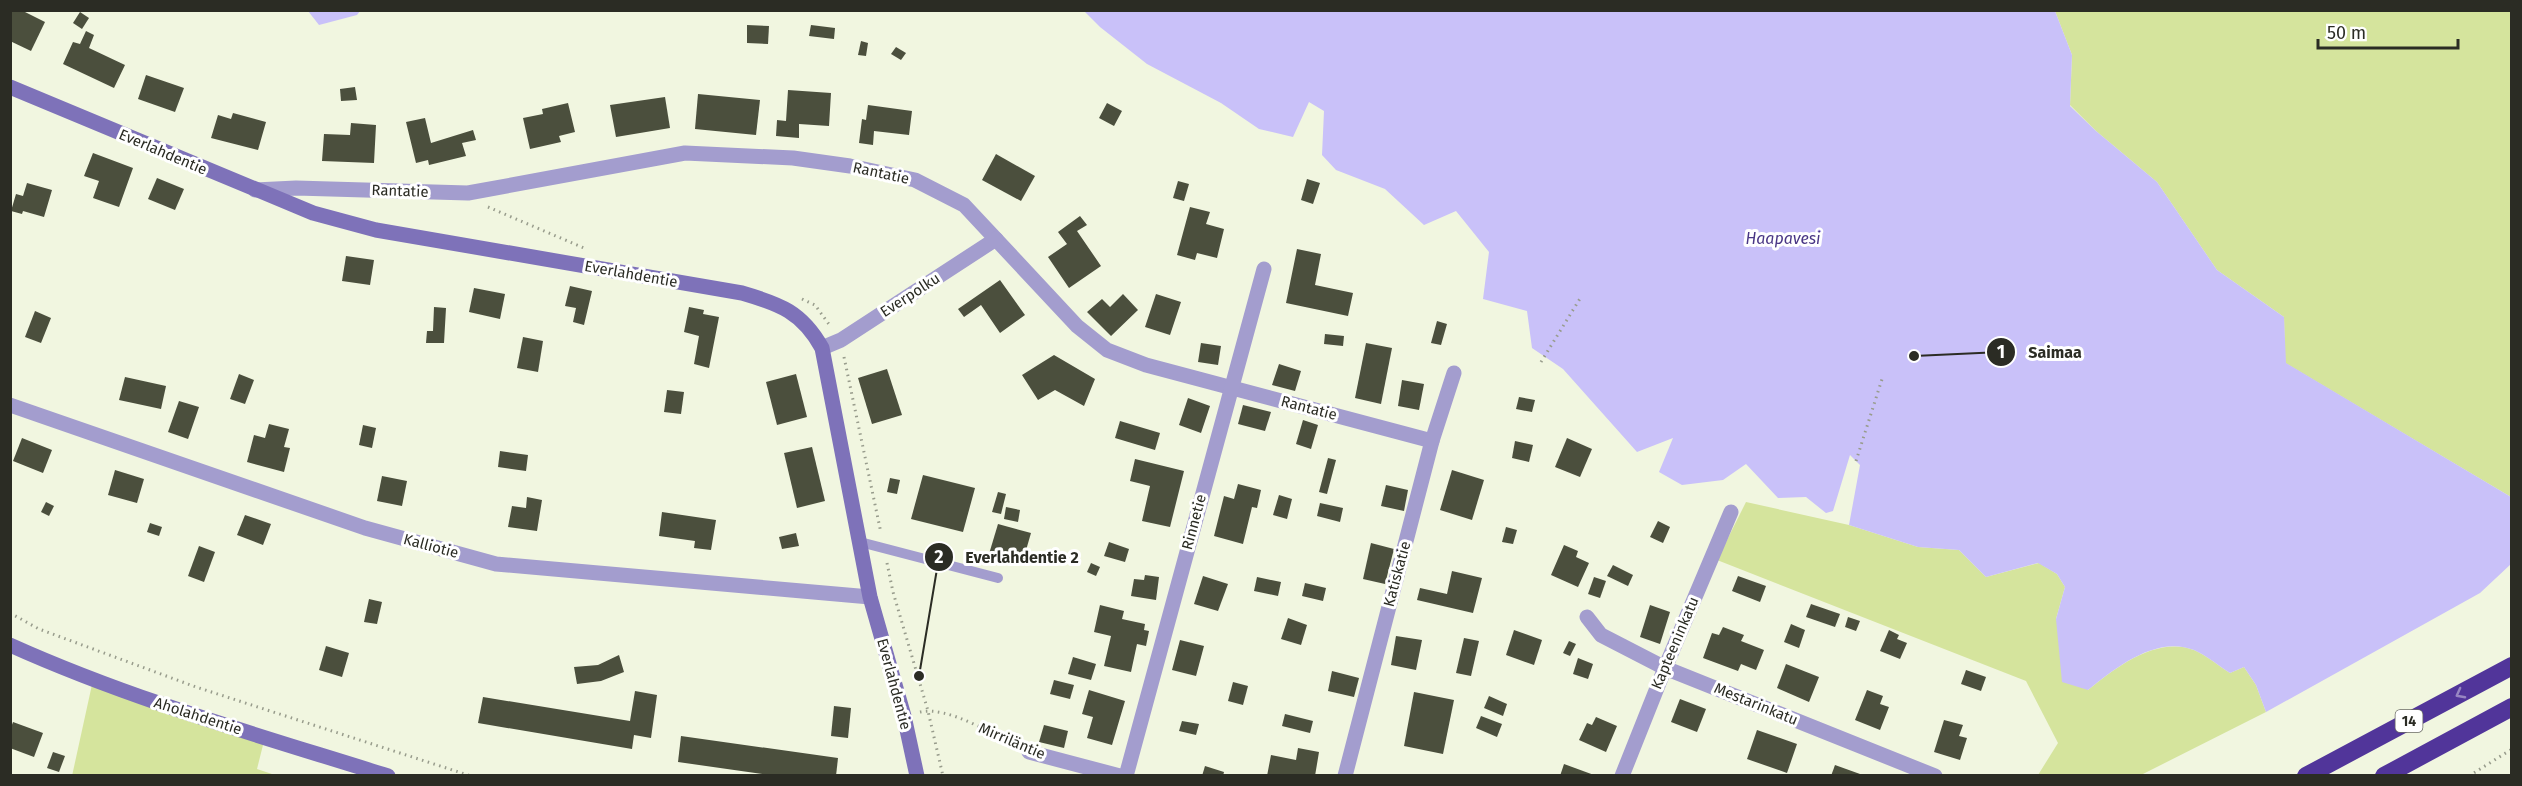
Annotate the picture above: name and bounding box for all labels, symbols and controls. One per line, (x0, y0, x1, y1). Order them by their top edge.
scale bar (2318, 12, 2458, 50)
text: 50 m (2327, 22, 2366, 44)
street label: Everlahdentie (116, 125, 210, 179)
street label: Rantatie (851, 158, 911, 188)
street label: Rantatie (371, 181, 429, 201)
water label: Haapavesi (1745, 229, 1821, 248)
street label: Everlahdentie (583, 257, 679, 291)
street label: Everpolku (877, 269, 943, 321)
callout: Saimaa (1986, 335, 2094, 369)
text: 1 (1997, 341, 2005, 363)
text: Saimaa (2028, 343, 2082, 362)
street label: Rantatie (1279, 392, 1339, 424)
street label: Rinnetie (1178, 492, 1210, 552)
street label: Kalliotie (401, 530, 461, 562)
street label: Katiskatie (1380, 539, 1414, 609)
callout: Everlahdentie 2 (924, 540, 1091, 574)
text: 2 (934, 546, 944, 568)
text: Everlahdentie 2 (965, 548, 1079, 567)
street label: Kapteeninkatu (1647, 594, 1703, 692)
street label: Everlahdentie (873, 636, 915, 732)
street label: Mestarinkatu (1711, 679, 1801, 729)
one-way arrow (2456, 687, 2466, 698)
street label: Aholahdentie (152, 693, 244, 739)
road number: 14 (2396, 710, 2422, 732)
street label: Mirriläntie (976, 719, 1048, 763)

